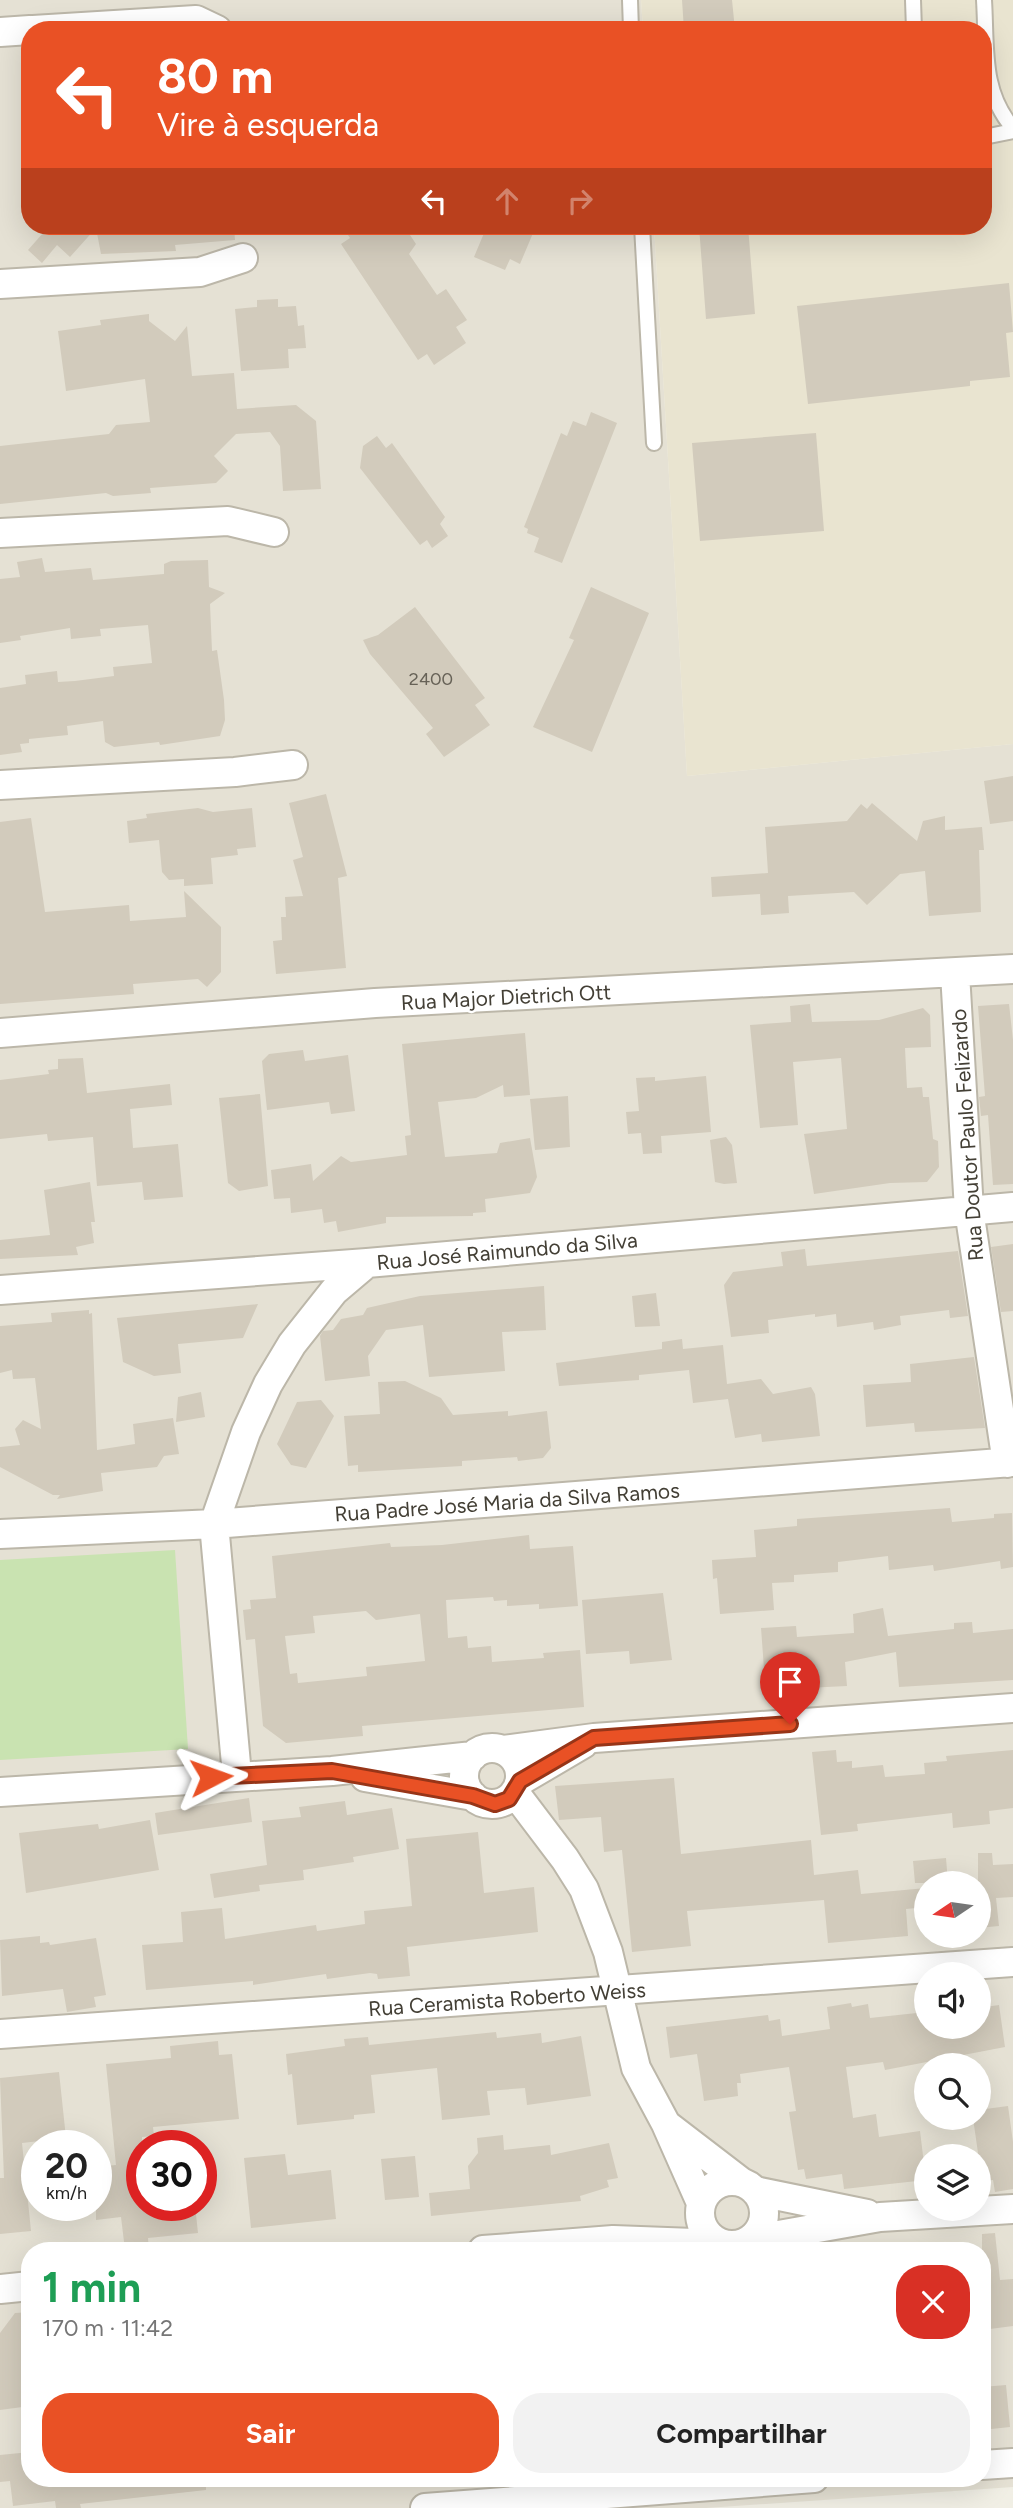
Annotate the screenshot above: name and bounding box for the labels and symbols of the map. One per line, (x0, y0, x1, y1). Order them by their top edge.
house number: 2400 (409, 668, 453, 690)
street label: Rua Major Dietrich Ott (400, 979, 612, 1015)
street label: Rua Doutor Paulo Felizardo (946, 1008, 988, 1262)
street label: Rua José Raimundo da Silva (375, 1227, 639, 1275)
street label: Rua Padre José Maria da Silva Ramos (333, 1477, 681, 1527)
pin (760, 1652, 820, 1724)
position arrow (174, 1740, 248, 1814)
north arrow (914, 1871, 990, 1948)
street label: Rua Ceramista Roberto Weiss (367, 1977, 647, 2021)
speed limit sign: 30 (126, 2130, 217, 2221)

